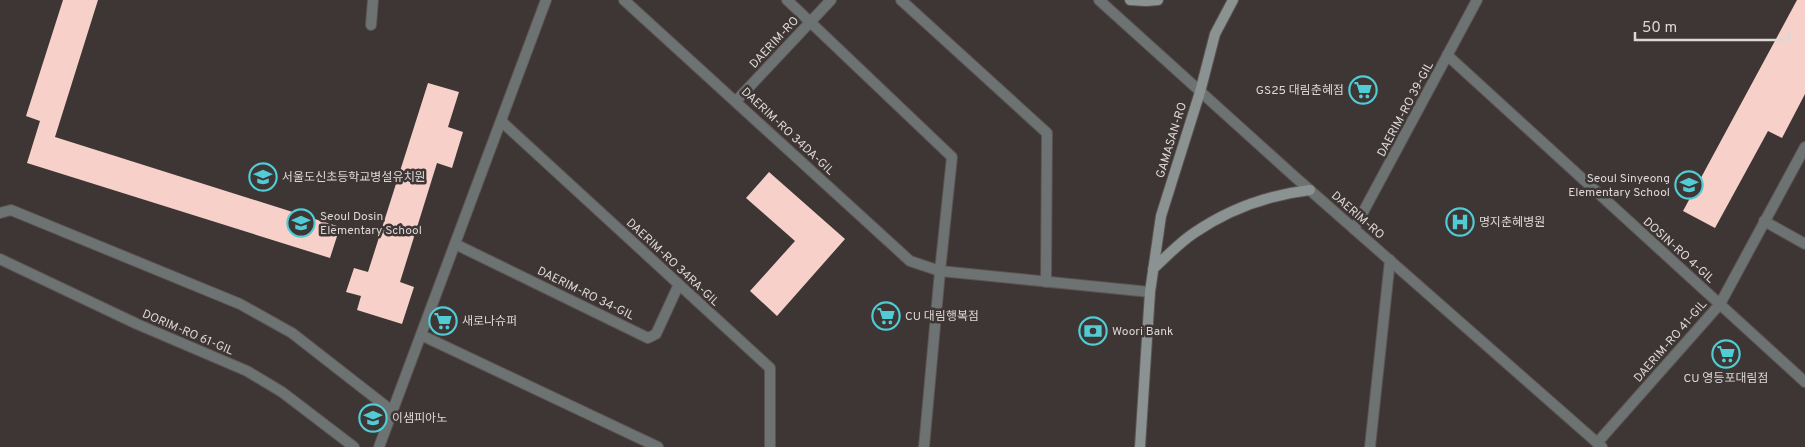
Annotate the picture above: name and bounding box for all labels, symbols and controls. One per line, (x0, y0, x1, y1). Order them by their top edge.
scale bar (1635, 10, 1789, 42)
street label: DAERIM-RO (747, 13, 803, 72)
text: 50 m (1642, 19, 1677, 38)
street label: DAERIM-RO 39-GIL (1374, 59, 1438, 160)
supermarket icon: GS25 대림춘혜점 (1348, 75, 1378, 105)
place label: GS25 대림춘혜점 (1256, 83, 1344, 99)
street label: DAERIM-RO 34DA-GIL (737, 84, 838, 179)
street label: GAMASAN-RO (1153, 100, 1191, 180)
school or university icon: 서울도신초등학교병설유치원 (248, 162, 278, 192)
place label: 서울도신초등학교병설유치원 (282, 170, 426, 186)
school or university icon: Seoul Sinyeong Elementary School (1674, 170, 1704, 200)
place label: Seoul Sinyeong Elementary School (1568, 171, 1670, 201)
street label: DAERIM-RO (1327, 188, 1387, 243)
hospital icon: 명지춘혜병원 (1445, 207, 1475, 237)
school or university icon: Seoul Dosin Elementary School (286, 208, 316, 238)
place label: Seoul Dosin Elementary School (320, 209, 422, 239)
street label: DOSIN-RO 4-GIL (1639, 214, 1718, 287)
street label: DAERIM-RO 34RA-GIL (622, 215, 723, 310)
place label: 명지춘혜병원 (1479, 215, 1545, 231)
street label: DAERIM-RO 34-GIL (534, 263, 637, 324)
street label: DAERIM-RO 41-GIL (1631, 297, 1711, 386)
supermarket icon: CU 대림행복점 (871, 301, 901, 331)
street label: DORIM-RO 61-GIL (139, 306, 236, 360)
supermarket icon: 새로나슈퍼 (428, 306, 458, 336)
place label: CU 대림행복점 (905, 309, 979, 325)
place label: 새로나슈퍼 (462, 314, 517, 330)
bank icon: Woori Bank (1078, 316, 1108, 346)
place label: Woori Bank (1112, 324, 1173, 340)
supermarket icon: CU 영등포대림점 (1711, 339, 1741, 369)
place label: CU 영등포대림점 (1683, 371, 1769, 387)
school or university icon: 이샘피아노 (358, 403, 388, 433)
place label: 이샘피아노 (392, 411, 447, 427)

